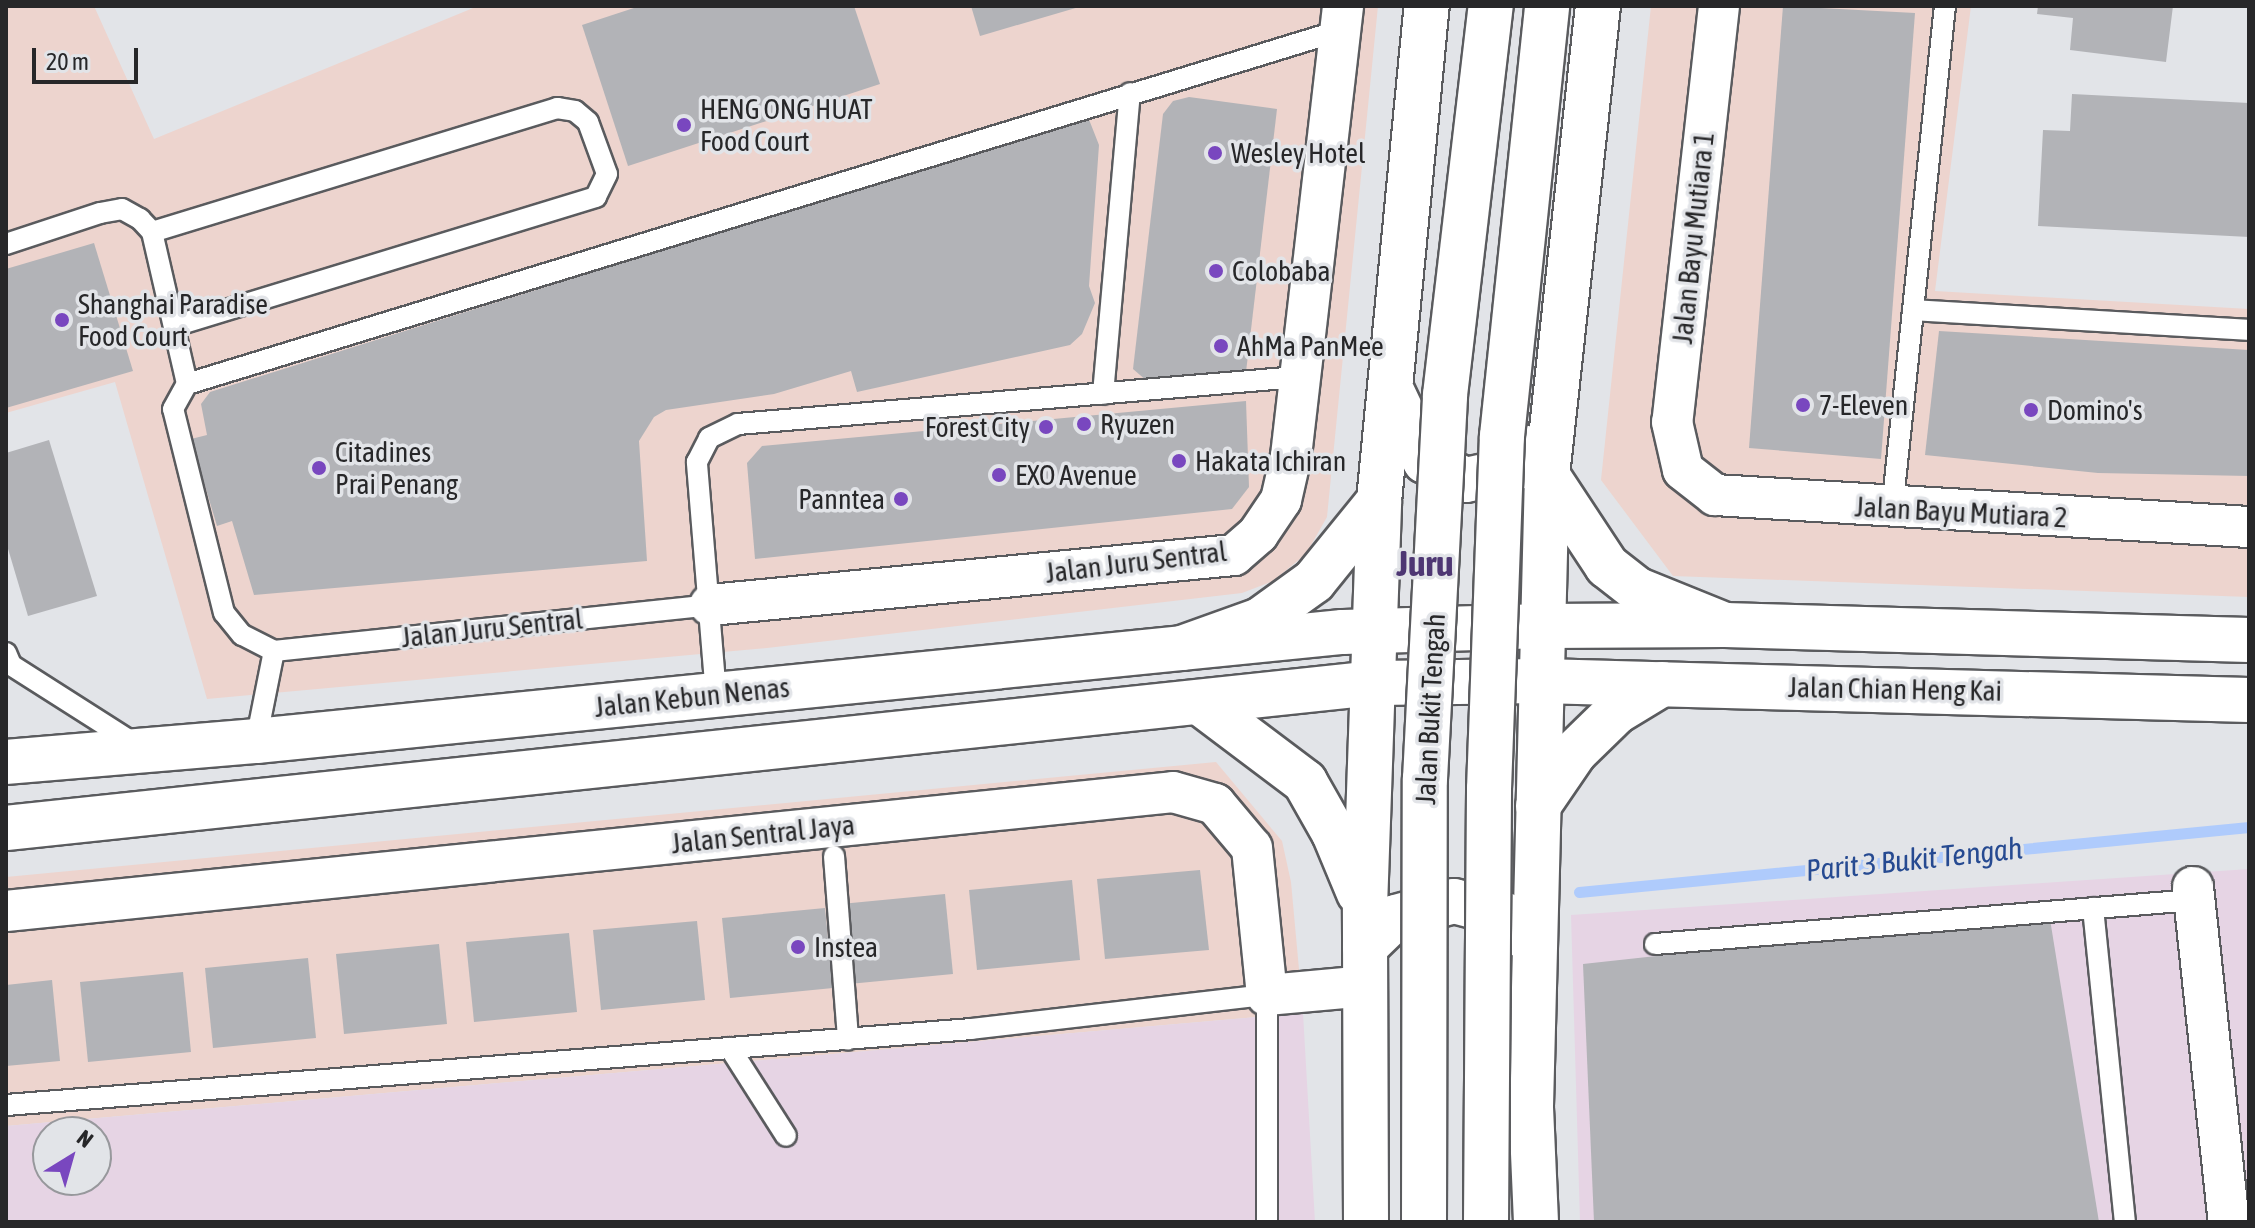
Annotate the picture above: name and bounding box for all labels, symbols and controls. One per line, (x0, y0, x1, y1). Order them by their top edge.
scale bar (36, 32, 142, 82)
text: 20 m (46, 48, 89, 75)
place label: HENG ONG HUAT Food Court (700, 92, 873, 158)
marker: HENG ONG HUAT Food Court (675, 116, 693, 134)
street label: Jalan Bayu Mutiara 1 (1665, 131, 1721, 345)
place label: Wesley Hotel (1231, 136, 1365, 170)
marker: Wesley Hotel (1206, 144, 1224, 162)
place label: Colobaba (1232, 254, 1331, 288)
marker: Colobaba (1207, 262, 1225, 280)
place label: Shanghai Paradise Food Court (78, 287, 268, 353)
marker: Shanghai Paradise Food Court (53, 311, 71, 329)
place label: AhMa PanMee (1237, 329, 1384, 363)
marker: AhMa PanMee (1212, 337, 1230, 355)
place label: 7-Eleven (1819, 388, 1908, 422)
place label: Domino's (2047, 393, 2143, 427)
marker: 7-Eleven (1794, 396, 1812, 414)
marker: Domino's (2022, 401, 2040, 419)
place label: Ryuzen (1100, 407, 1175, 441)
place label: Forest City (925, 410, 1030, 444)
marker: Ryuzen (1075, 415, 1093, 433)
marker: Forest City (1037, 418, 1055, 436)
place label: Citadines Prai Penang (335, 435, 458, 501)
place label: Hakata Ichiran (1195, 444, 1346, 478)
marker: Hakata Ichiran (1170, 452, 1188, 470)
place label: EXO Avenue (1015, 458, 1137, 492)
marker: Citadines Prai Penang (310, 459, 328, 477)
marker: EXO Avenue (990, 466, 1008, 484)
place label: Panntea (798, 482, 885, 516)
marker: Panntea (892, 490, 910, 508)
street label: Jalan Bayu Mutiara 2 (1854, 490, 2068, 534)
street label: Jalan Juru Sentral (1044, 534, 1228, 590)
district label: Juru (1397, 542, 1453, 586)
street label: Jalan Juru Sentral (400, 602, 584, 654)
street label: Jalan Bukit Tengah (1408, 613, 1452, 805)
street label: Jalan Kebun Nenas (593, 670, 791, 724)
street label: Jalan Chian Heng Kai (1788, 670, 2002, 708)
street label: Jalan Sentral Jaya (670, 808, 856, 860)
water label: Parit 3 Bukit Tengah (1804, 830, 2024, 888)
place label: Instea (814, 930, 878, 964)
marker: Instea (789, 938, 807, 956)
north arrow (32, 1116, 112, 1196)
text: N (72, 1124, 98, 1153)

